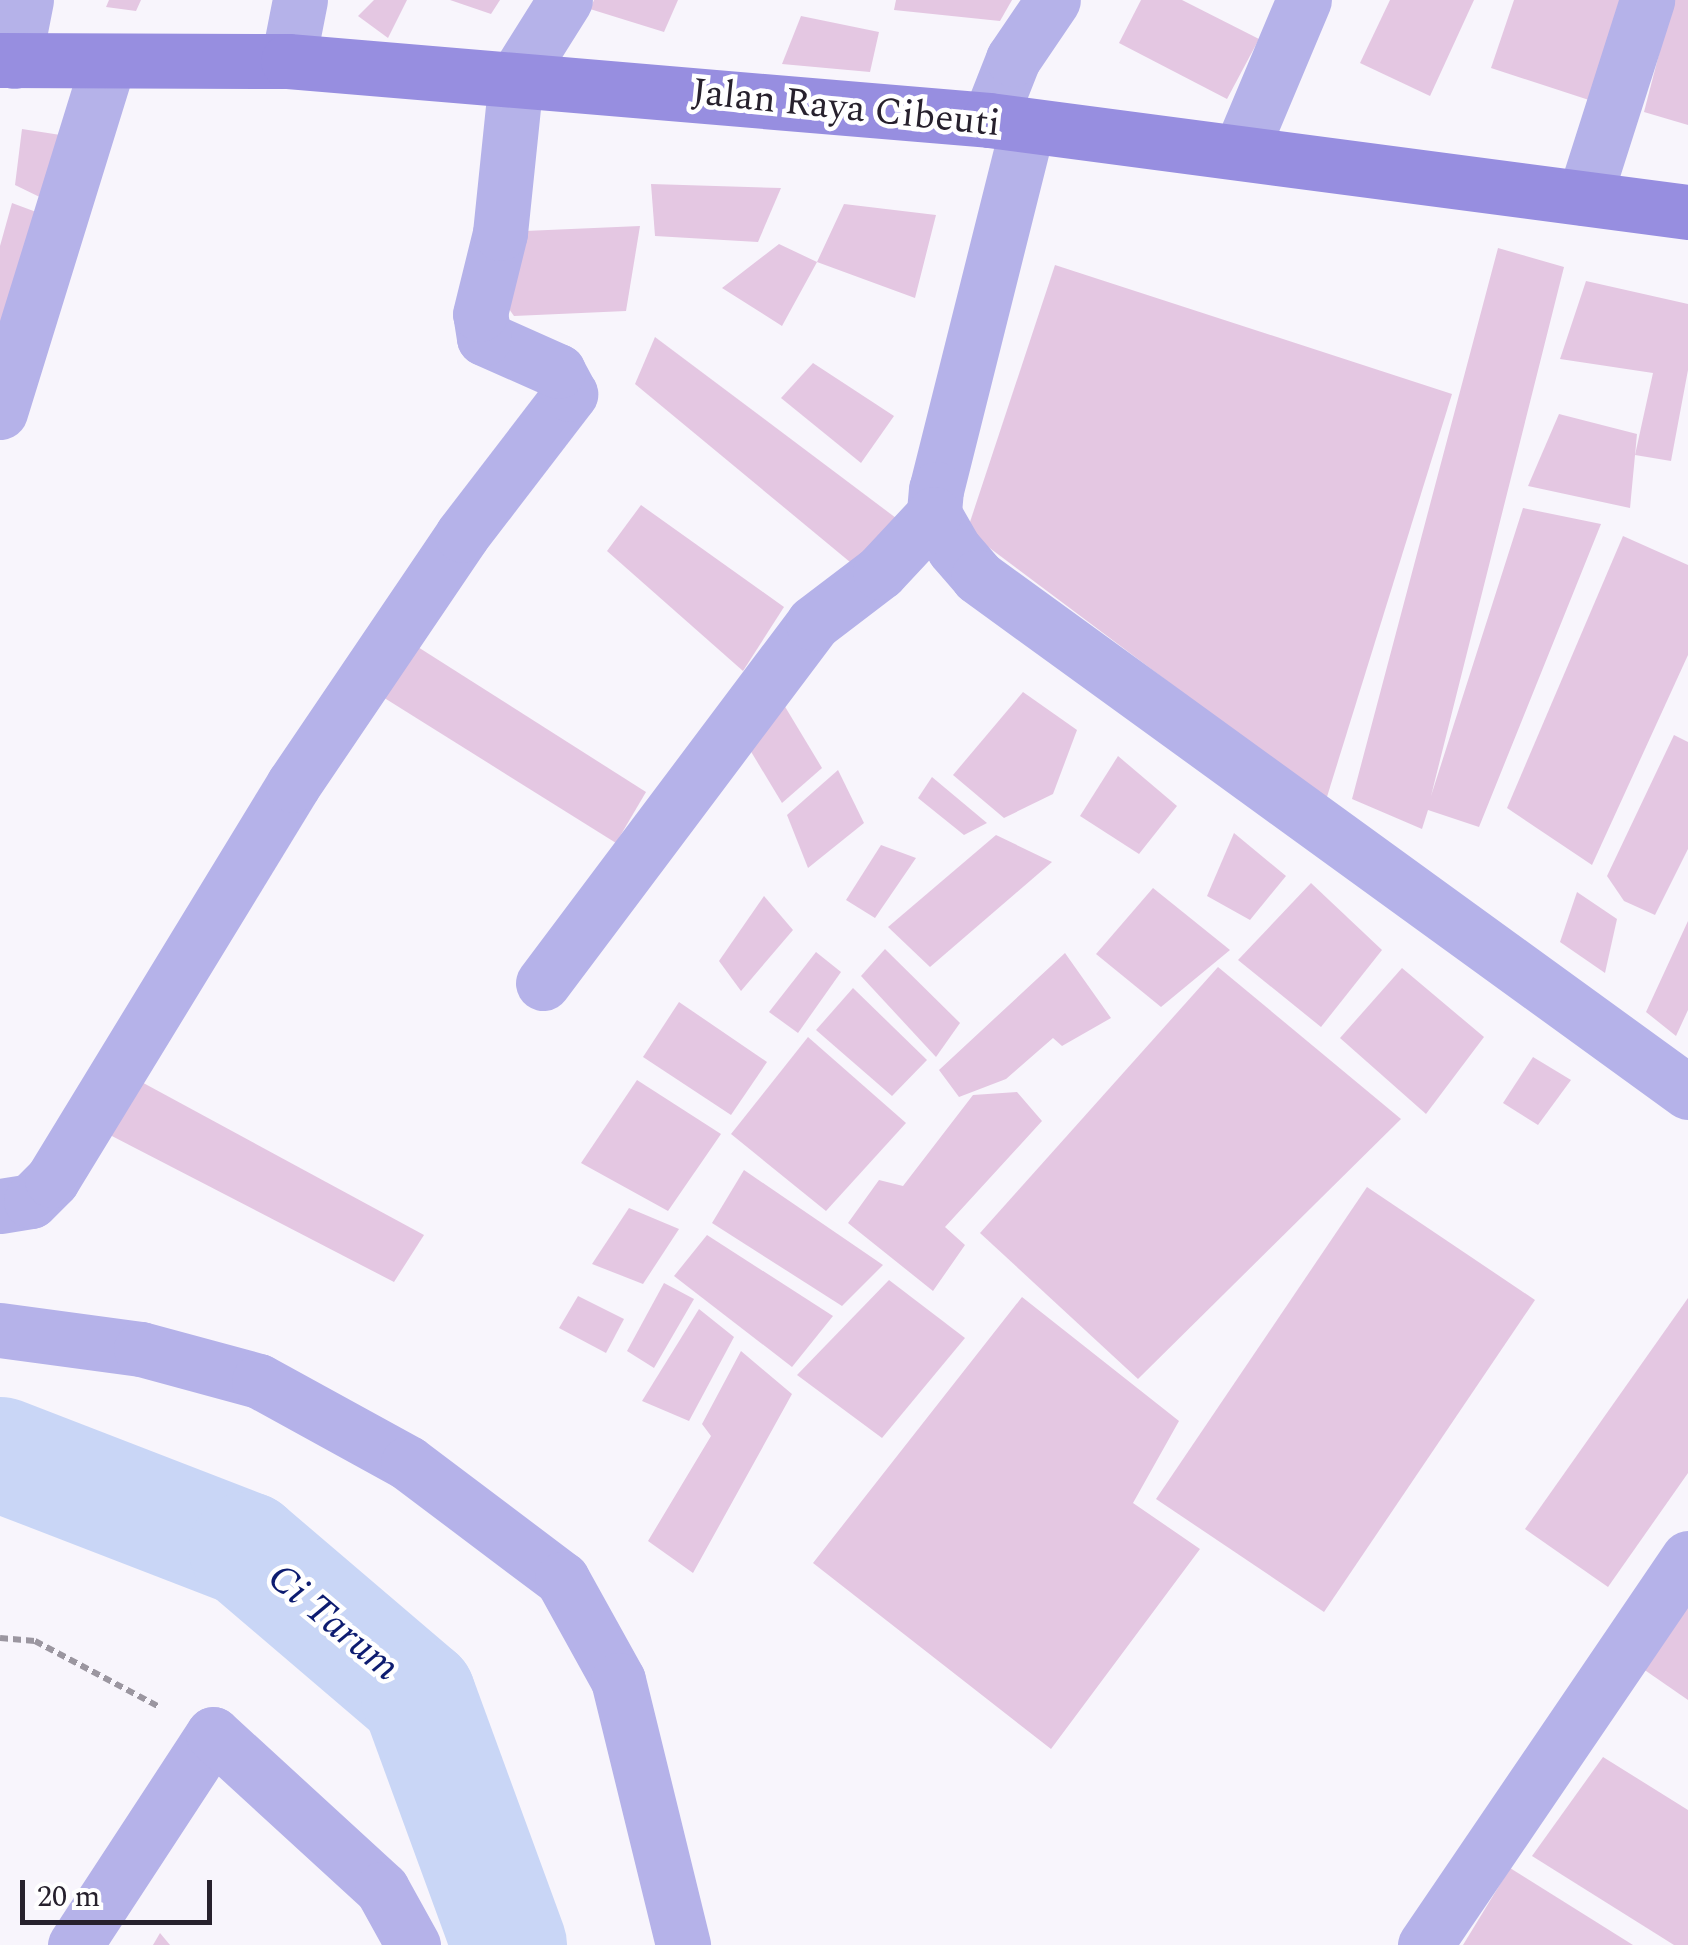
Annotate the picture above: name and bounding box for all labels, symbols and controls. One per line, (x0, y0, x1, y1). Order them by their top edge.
street label: Jalan Raya Cibeuti (690, 70, 1002, 148)
water label: Ci Tarum (257, 1554, 409, 1692)
scale bar (25, 1860, 218, 1922)
text: 20 m (37, 1874, 100, 1920)

